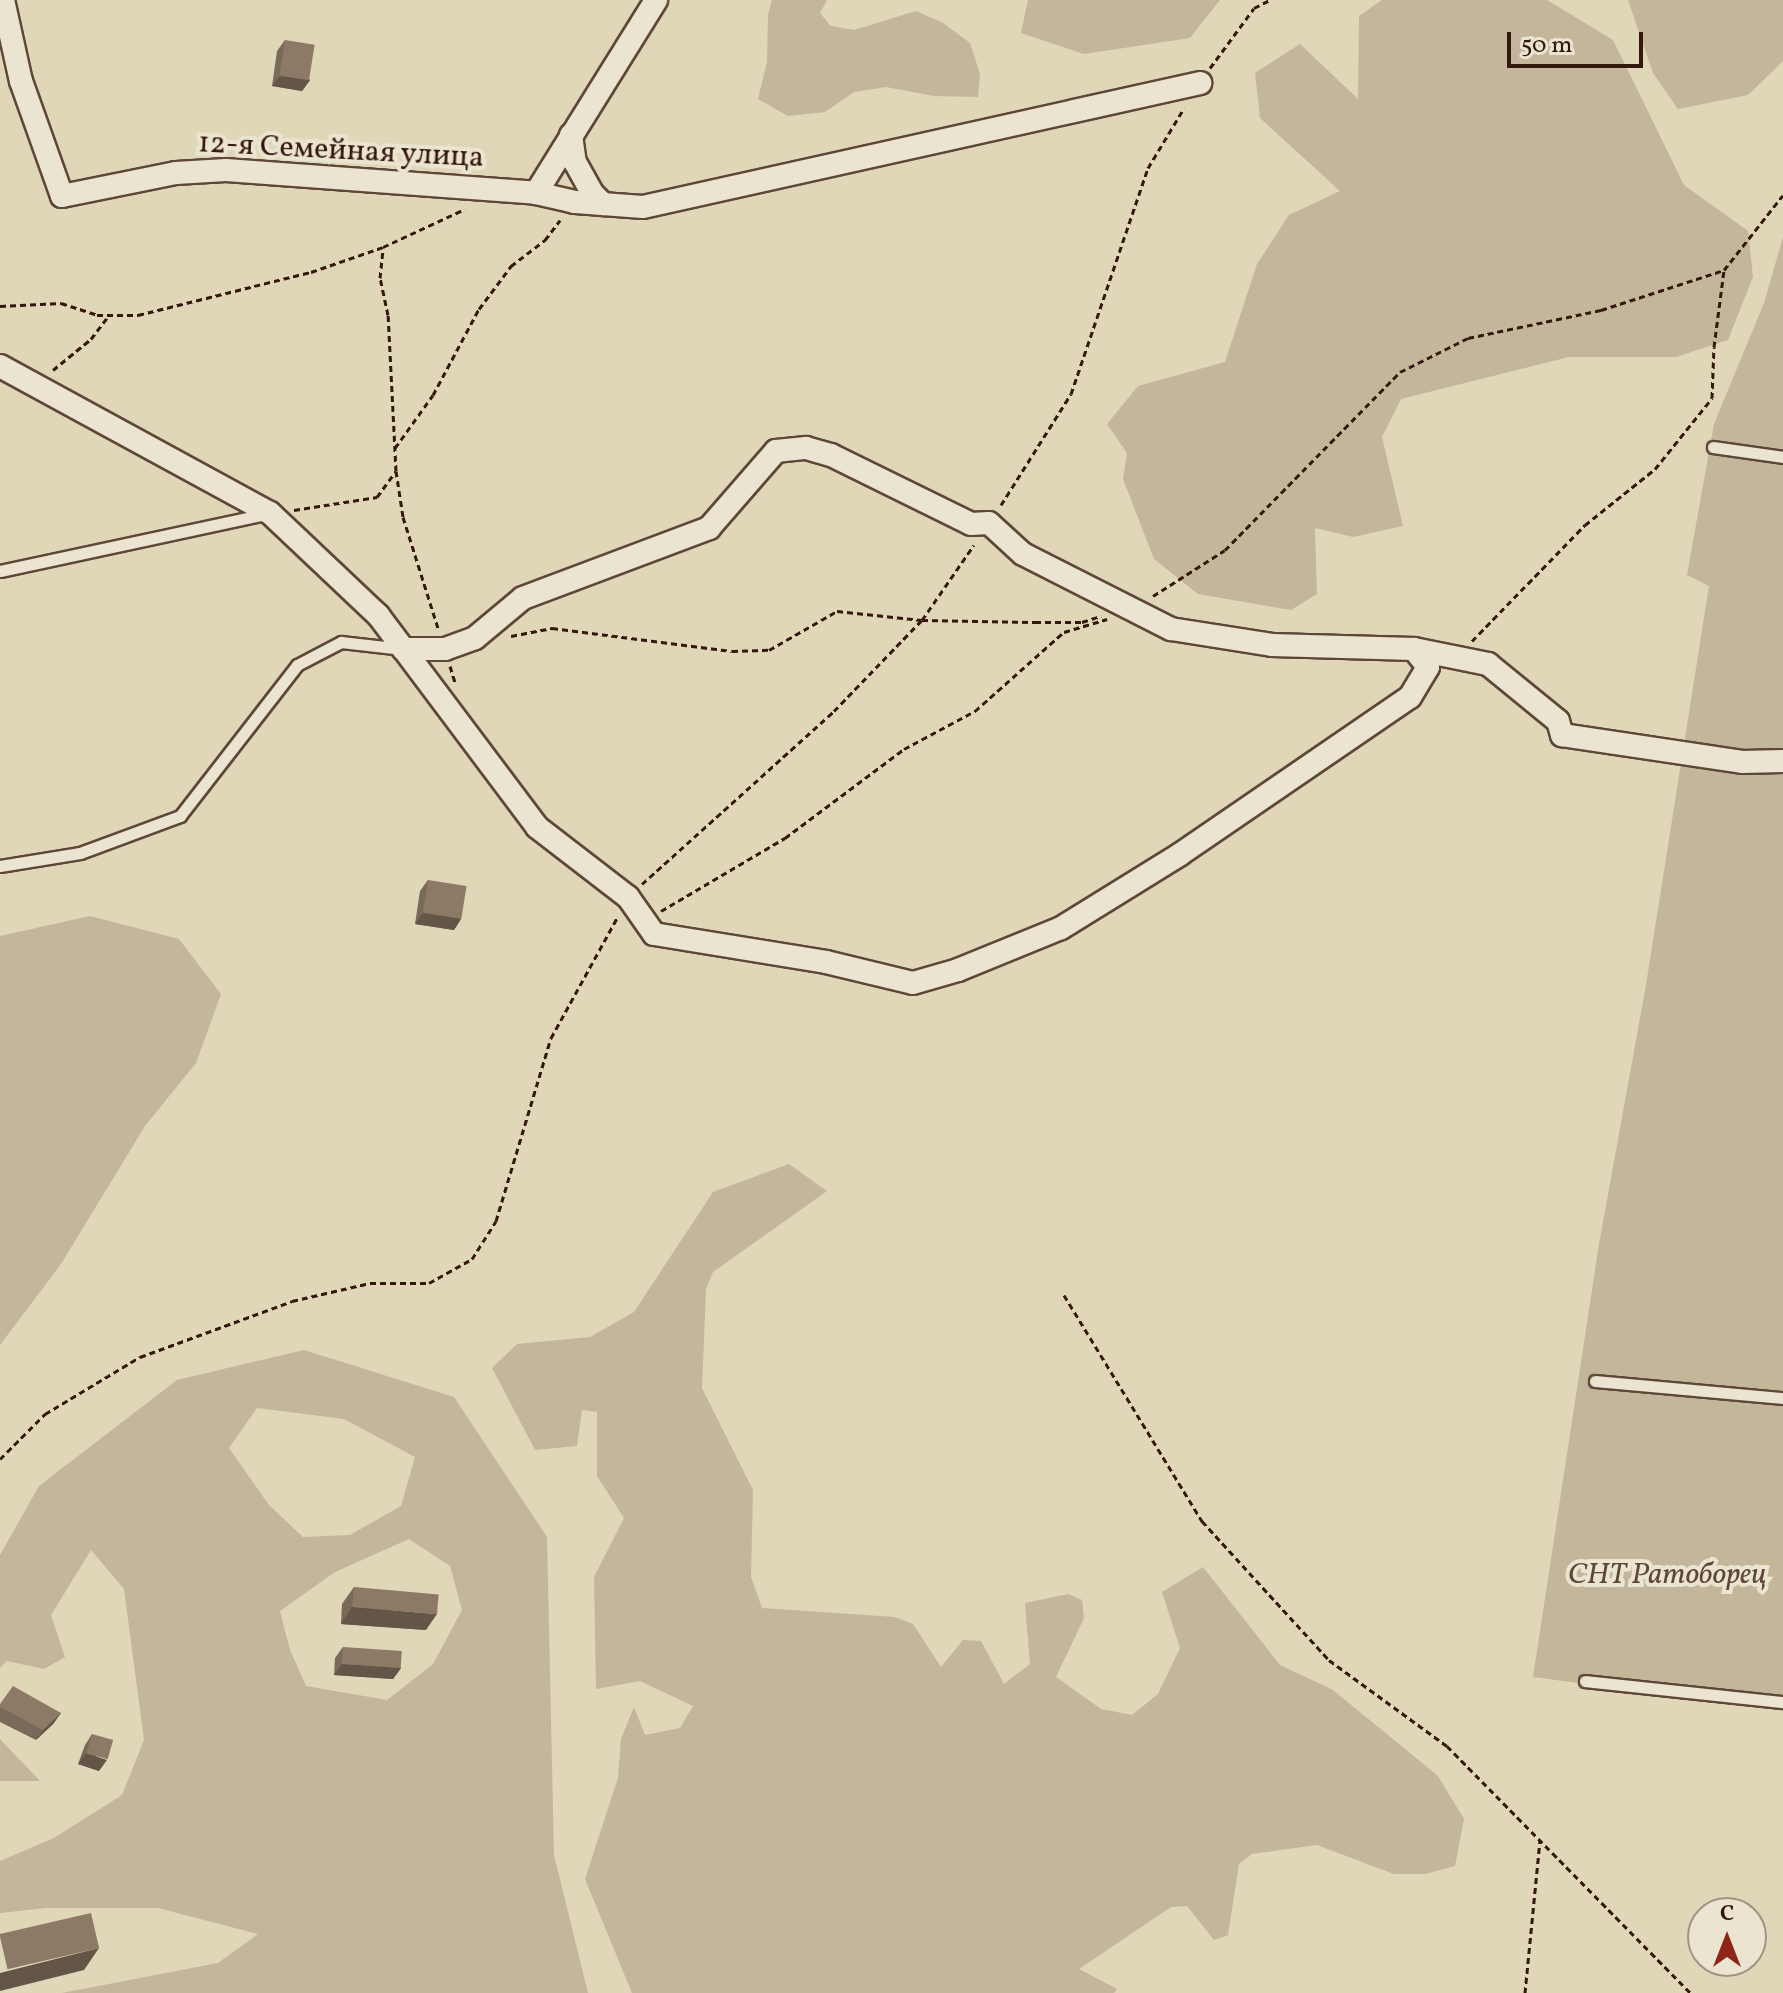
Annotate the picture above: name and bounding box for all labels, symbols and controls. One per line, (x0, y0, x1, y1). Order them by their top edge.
scale bar (1511, 16, 1647, 66)
text: 50 m (1521, 29, 1573, 63)
street label: 12-я Семейная улица (197, 126, 485, 176)
park label: СНТ Ратоборец (1568, 1557, 1766, 1593)
north arrow (1687, 1897, 1767, 1977)
text: С (1720, 1899, 1734, 1930)

